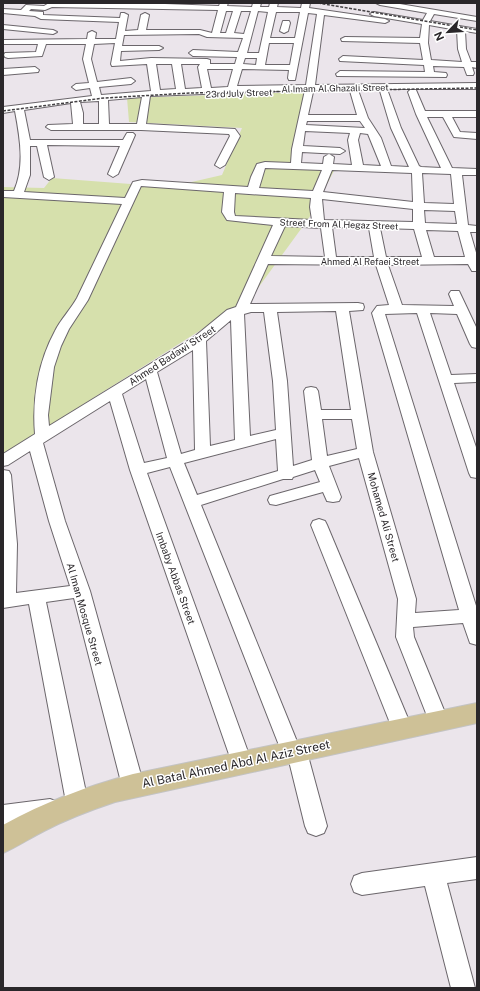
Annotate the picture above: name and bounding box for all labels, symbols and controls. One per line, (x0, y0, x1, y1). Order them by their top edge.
north arrow (428, 12, 468, 52)
text: N (432, 30, 446, 43)
street label: Al Imam Al Ghazali Street (281, 82, 389, 94)
street label: 23rd July Street (206, 86, 273, 100)
street label: Street From Al Hegaz Street (279, 216, 399, 232)
street label: Ahmed Al Refaei Street (321, 256, 420, 267)
street label: Ahmed Badawi Street (126, 322, 218, 388)
street label: Mohamed Ali Street (365, 471, 403, 563)
street label: Imbaby Abbas Street (154, 530, 198, 626)
street label: Al Iman Mosque Street (65, 561, 105, 667)
street label: Al Batal Ahmed Abd Al Aziz Street (141, 737, 332, 791)

